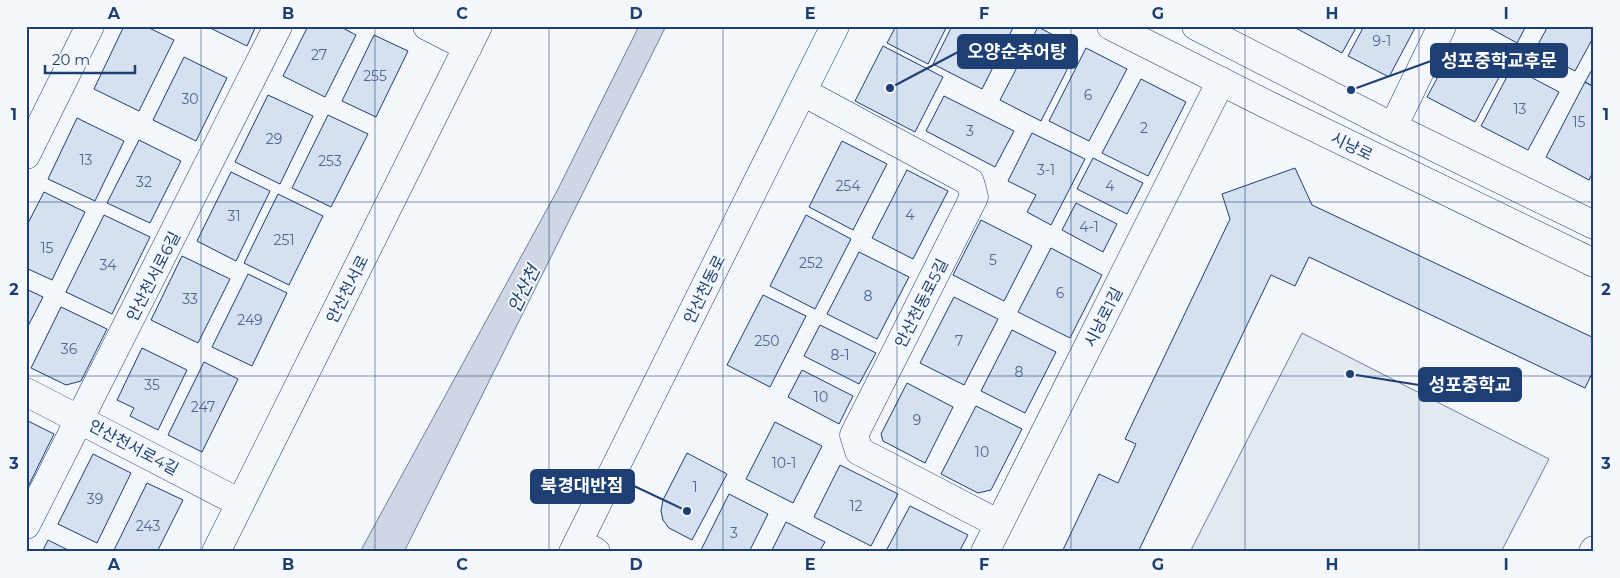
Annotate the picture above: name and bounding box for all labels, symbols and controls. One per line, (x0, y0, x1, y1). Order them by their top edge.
text: A (107, 4, 121, 23)
text: B (282, 4, 294, 23)
text: C (456, 4, 468, 23)
text: D (629, 4, 643, 23)
text: E (805, 4, 815, 23)
text: F (979, 4, 989, 23)
text: G (1152, 4, 1164, 23)
text: H (1326, 4, 1338, 23)
text: I (1503, 4, 1509, 23)
house number: 9-1 (1373, 32, 1391, 50)
callout: 오양순추어탕 (958, 35, 1077, 68)
text: 오양순추어탕 (967, 41, 1067, 63)
scale bar (45, 42, 135, 74)
callout: 성포중학교후문 (1431, 44, 1567, 77)
house number: 27 (311, 46, 327, 64)
text: 20 m (52, 50, 90, 69)
text: 성포중학교후문 (1441, 50, 1557, 72)
house number: 255 (363, 67, 387, 85)
house number: 6 (1084, 86, 1093, 104)
house number: 30 (181, 90, 199, 108)
house number: 13 (1514, 100, 1527, 118)
text: 1 (11, 105, 17, 124)
text: 1 (1603, 105, 1609, 124)
house number: 15 (1573, 113, 1586, 131)
house number: 2 (1140, 119, 1148, 137)
house number: 3 (966, 122, 974, 140)
street label: 시낭로 (1328, 128, 1376, 165)
house number: 29 (266, 130, 282, 148)
house number: 13 (80, 151, 93, 169)
house number: 253 (318, 152, 342, 170)
house number: 3-1 (1037, 161, 1055, 179)
house number: 32 (136, 173, 152, 191)
house number: 254 (835, 177, 861, 195)
house number: 4 (1105, 177, 1115, 195)
house number: 4 (905, 206, 915, 224)
house number: 31 (228, 207, 240, 225)
house number: 4-1 (1079, 218, 1099, 236)
street label: 안산천서로6길 (123, 228, 184, 324)
house number: 251 (274, 231, 294, 249)
house number: 15 (41, 239, 54, 257)
house number: 5 (989, 251, 997, 269)
street label: 안산천서로 (322, 252, 373, 326)
street label: 안산천동로 (680, 252, 729, 326)
house number: 252 (799, 254, 823, 272)
house number: 34 (99, 256, 117, 274)
street label: 안산천동로5길 (891, 256, 952, 351)
water label: 안산천 (503, 260, 546, 316)
text: 2 (9, 280, 19, 299)
text: 2 (1601, 280, 1611, 299)
house number: 6 (1056, 284, 1065, 302)
street label: 시낭로1길 (1080, 284, 1127, 350)
house number: 8 (864, 287, 873, 305)
house number: 33 (182, 290, 198, 308)
house number: 249 (237, 311, 263, 329)
house number: 250 (754, 332, 780, 350)
house number: 7 (955, 332, 963, 350)
house number: 36 (61, 340, 78, 358)
house number: 8-1 (830, 346, 850, 364)
house number: 8 (1015, 363, 1024, 381)
callout: 성포중학교 (1419, 368, 1521, 401)
text: 성포중학교 (1429, 374, 1511, 396)
house number: 35 (144, 376, 160, 394)
house number: 10 (814, 388, 828, 406)
house number: 247 (191, 398, 215, 416)
house number: 9 (913, 411, 921, 429)
street label: 안산천서로4길 (86, 416, 182, 479)
house number: 10 (975, 443, 989, 461)
text: 3 (8, 454, 19, 473)
house number: 10-1 (772, 454, 796, 472)
text: 3 (1600, 454, 1611, 473)
callout: 북경대반점 (531, 470, 634, 503)
text: 북경대반점 (541, 475, 623, 497)
house number: 1 (692, 478, 698, 496)
house number: 39 (87, 490, 103, 508)
house number: 12 (849, 497, 863, 515)
house number: 243 (136, 517, 160, 535)
house number: 3 (730, 524, 738, 542)
text: A (107, 555, 121, 574)
text: B (282, 555, 294, 574)
text: C (456, 555, 468, 574)
text: D (629, 555, 643, 574)
text: E (805, 555, 815, 574)
text: F (979, 555, 989, 574)
text: G (1152, 555, 1164, 574)
text: H (1326, 555, 1338, 574)
text: I (1503, 555, 1509, 574)

